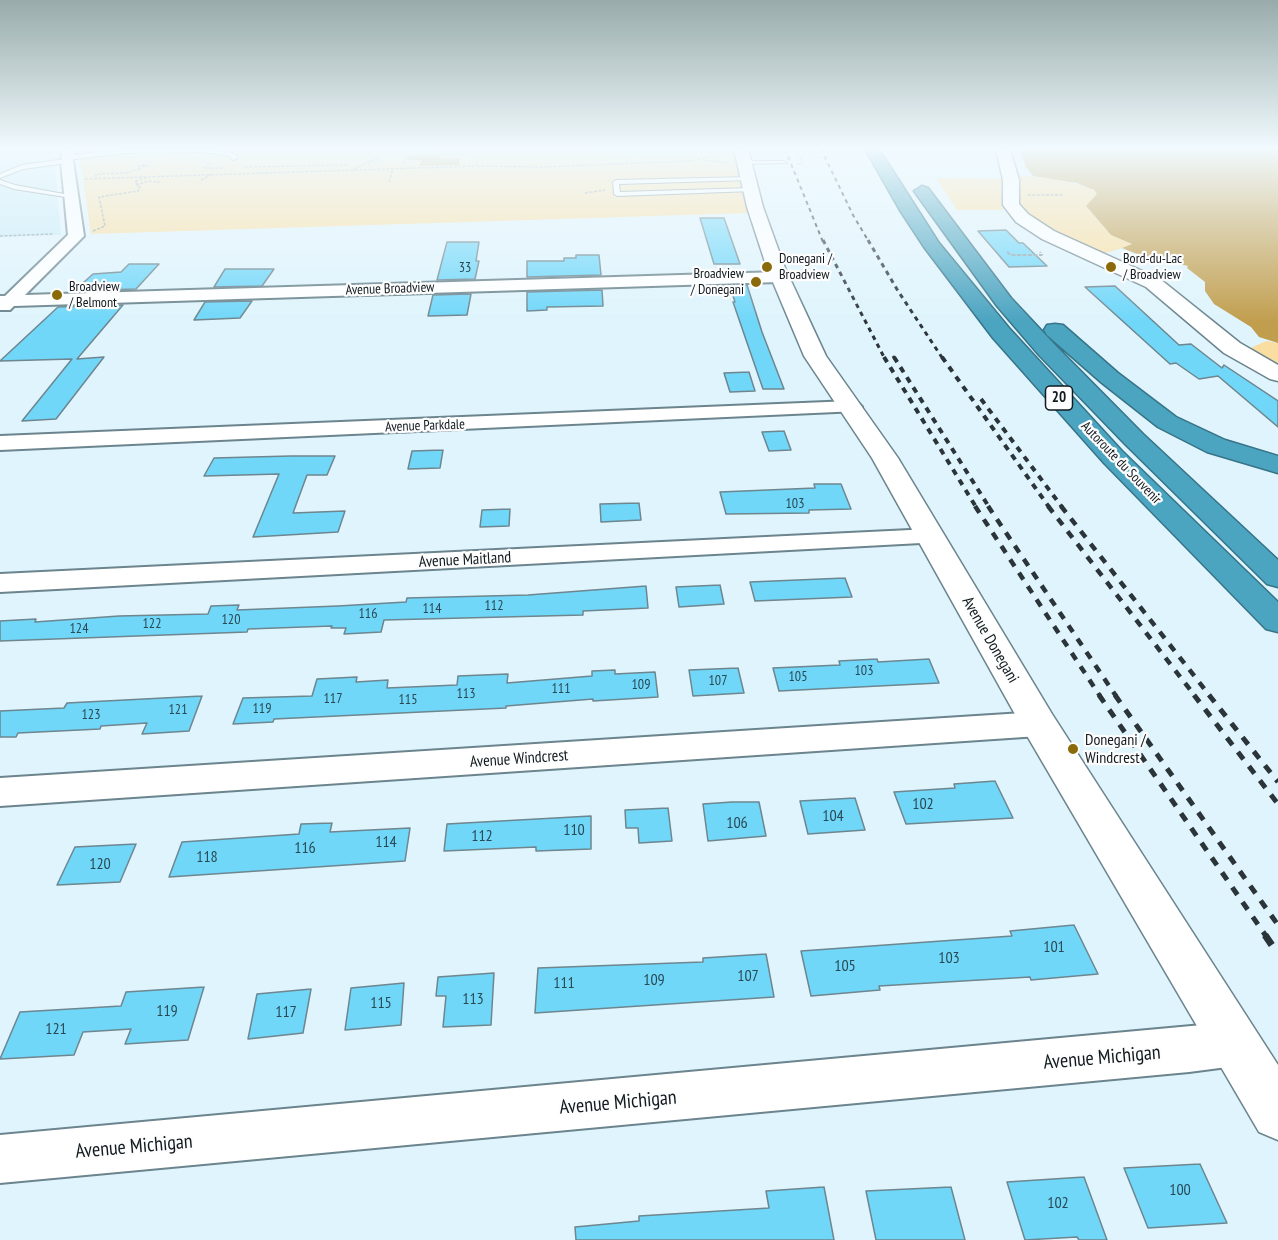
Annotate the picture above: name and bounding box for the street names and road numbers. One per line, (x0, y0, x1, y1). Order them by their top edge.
street label: Avenue Broadview (345, 279, 435, 299)
road number: 20 (1046, 386, 1072, 410)
street label: Avenue Parkdale (385, 416, 465, 436)
street label: Autoroute du Souvenir (1077, 418, 1165, 508)
street label: Avenue Maitland (418, 548, 512, 572)
street label: Avenue Donegani (958, 593, 1022, 687)
street label: Avenue Windcrest (469, 746, 569, 772)
street label: Avenue Michigan (1042, 1041, 1162, 1075)
street label: Avenue Michigan (558, 1086, 678, 1120)
street label: Avenue Michigan (74, 1130, 194, 1164)

